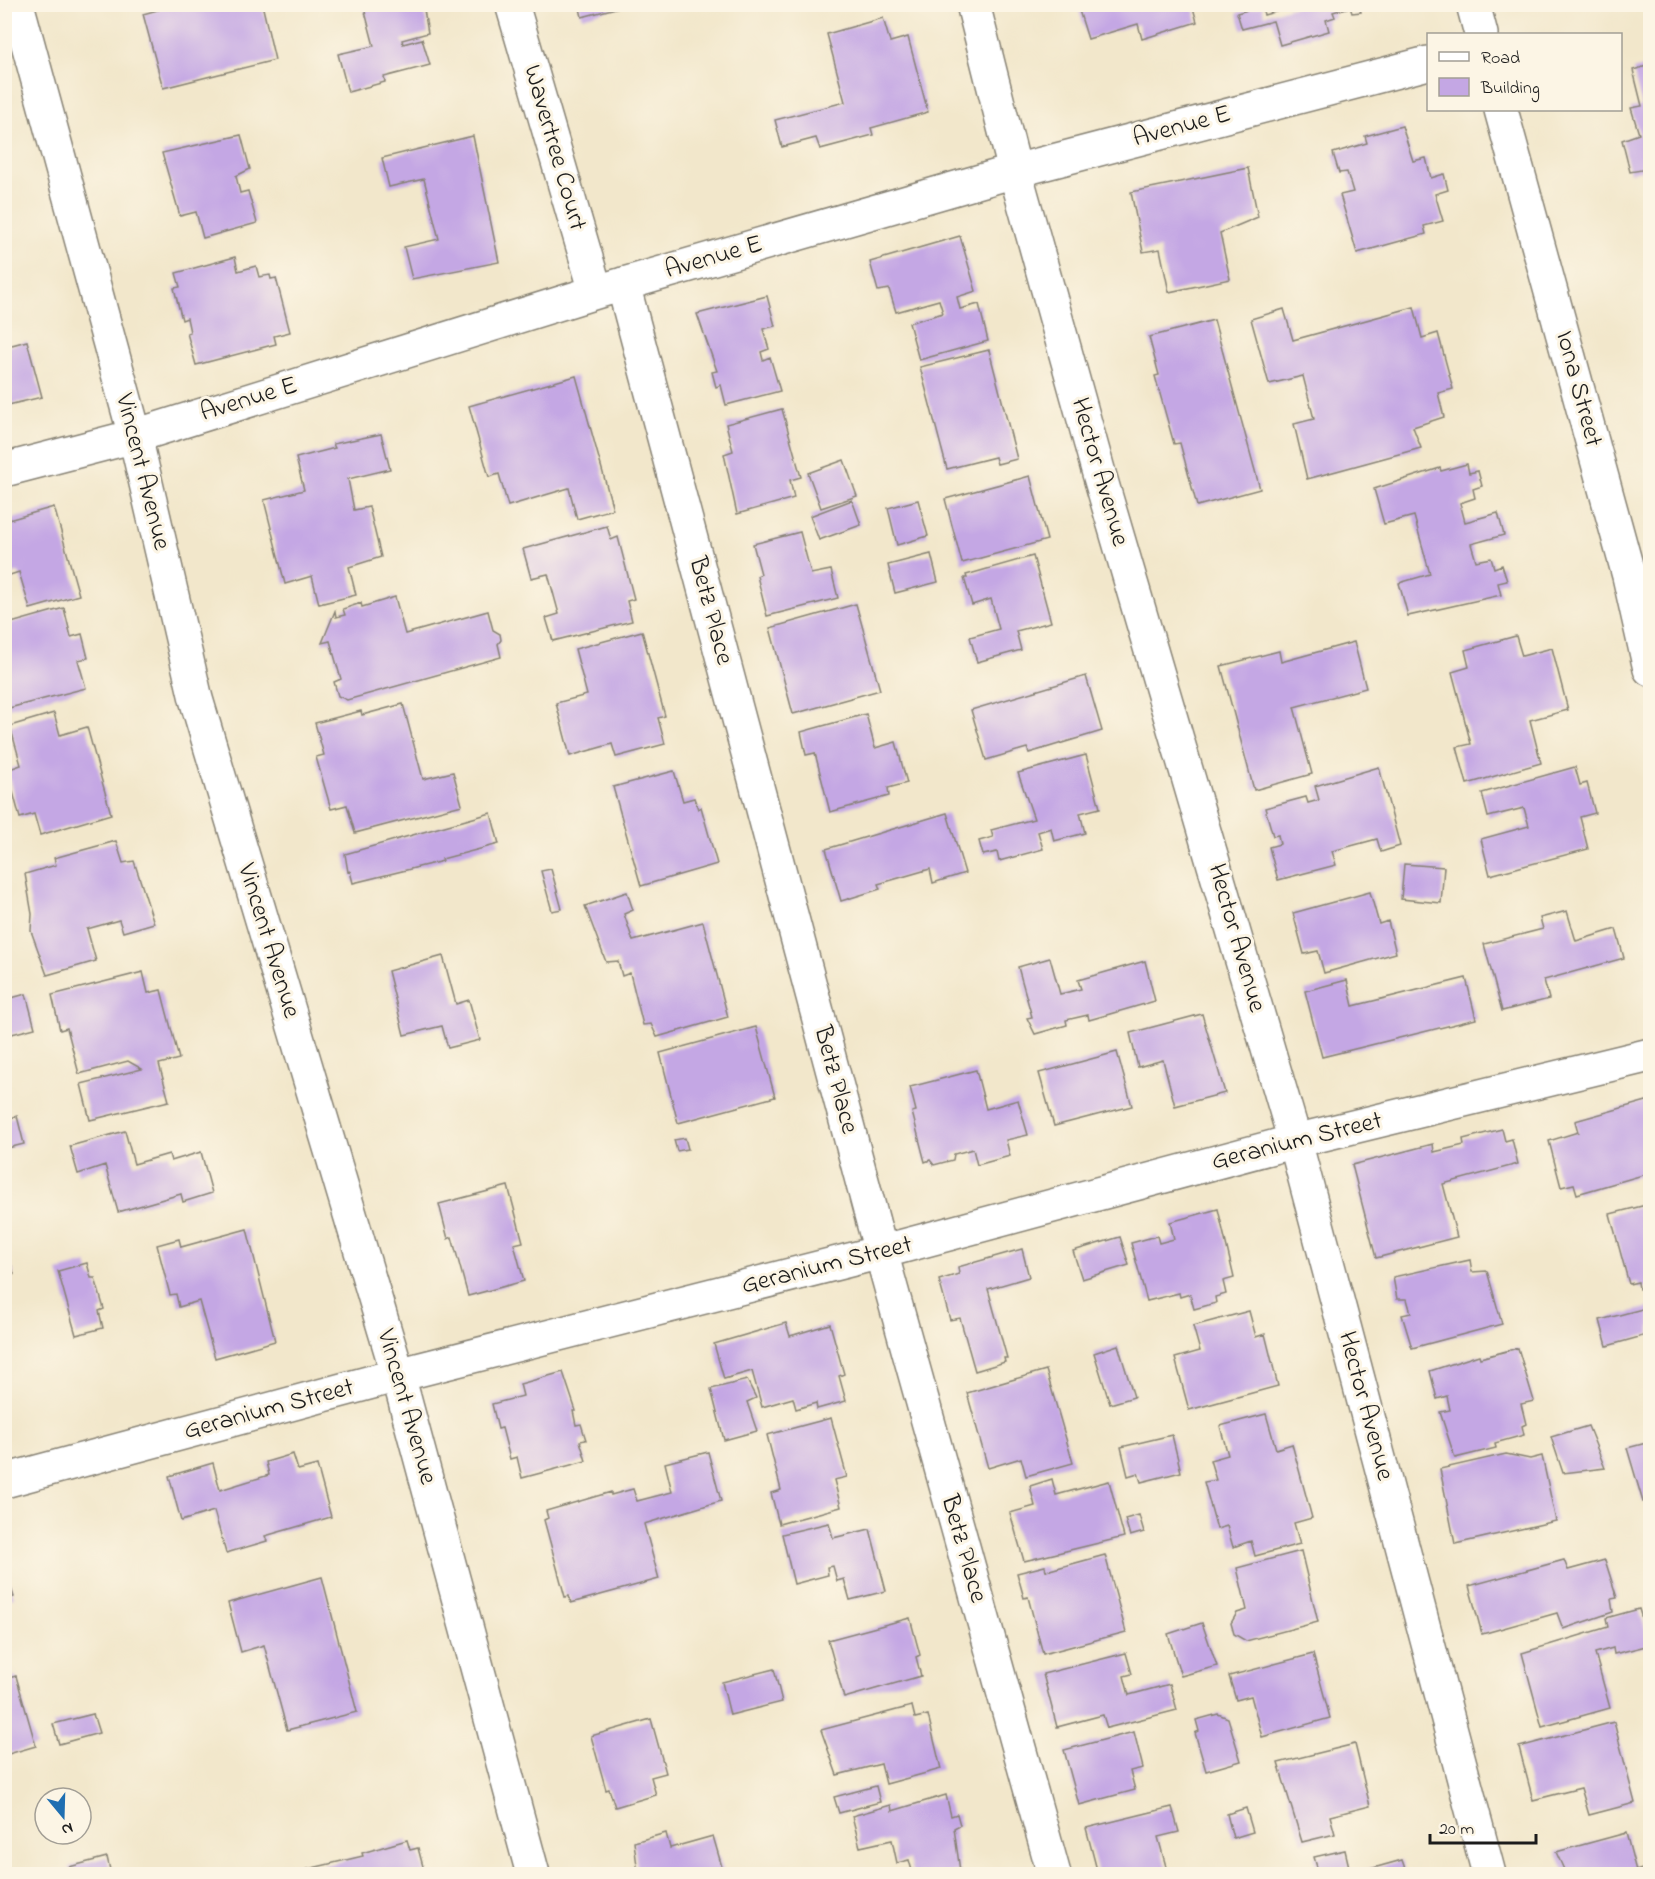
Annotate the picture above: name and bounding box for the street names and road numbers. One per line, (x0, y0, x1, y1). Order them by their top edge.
street label: Wavertree Court (512, 61, 596, 236)
street label: Avenue E (1129, 96, 1235, 158)
street label: Avenue E (661, 226, 767, 290)
street label: Iona Street (1544, 327, 1612, 451)
street label: Avenue E (196, 367, 302, 433)
street label: Vincent Avenue (104, 389, 180, 555)
street label: Hector Avenue (1060, 393, 1138, 551)
street label: Betz Place (677, 552, 743, 670)
street label: Vincent Avenue (226, 858, 310, 1023)
street label: Hector Avenue (1197, 859, 1275, 1017)
street label: Betz Place (802, 1021, 868, 1139)
street label: Geranium Street (1208, 1102, 1387, 1182)
street label: Geranium Street (738, 1226, 917, 1306)
street label: Vincent Avenue (365, 1324, 446, 1489)
street label: Hector Avenue (1327, 1327, 1403, 1485)
street label: Geranium Street (180, 1369, 358, 1451)
street label: Betz Place (929, 1490, 997, 1608)

